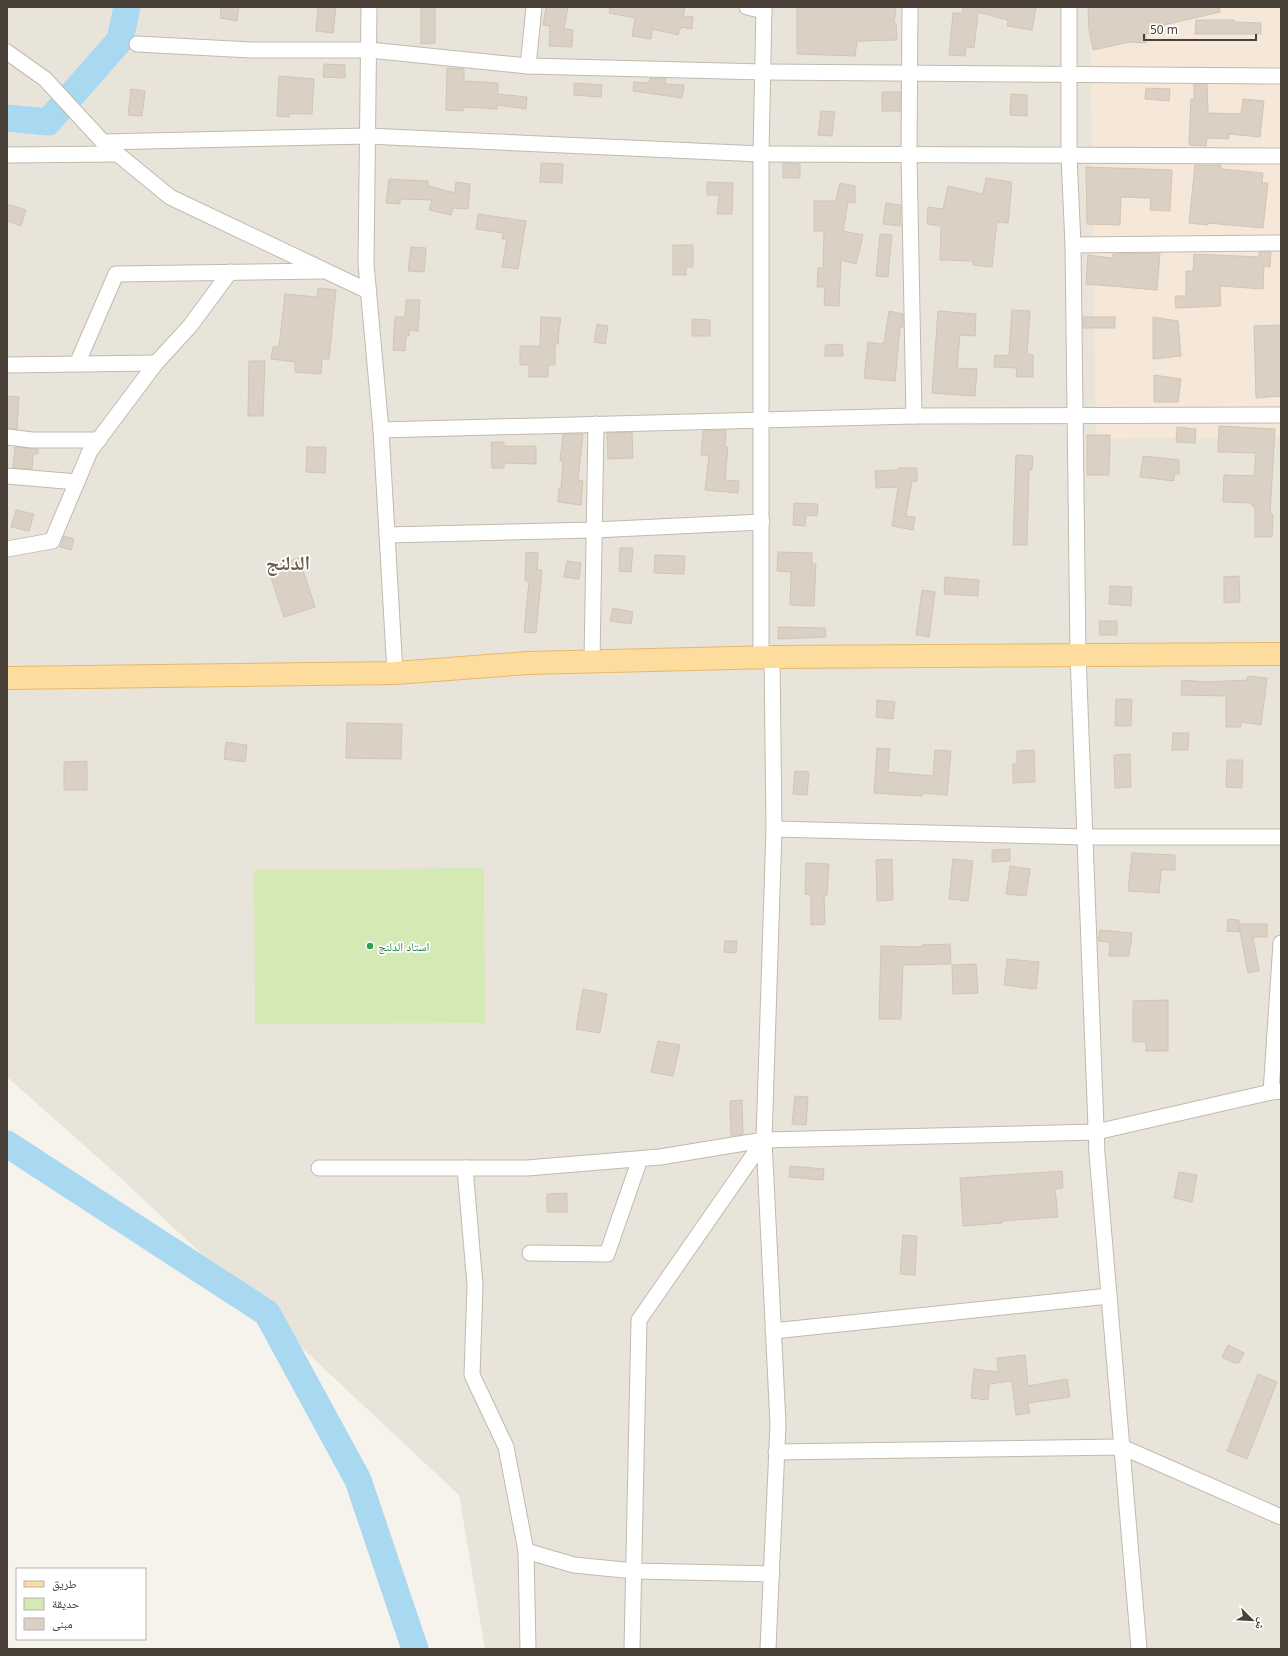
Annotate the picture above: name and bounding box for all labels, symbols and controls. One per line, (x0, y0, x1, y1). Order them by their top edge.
scale bar (1144, 16, 1256, 42)
text: 50 m (1150, 21, 1178, 38)
district label: الدلنج (266, 549, 310, 576)
place label: استاد الدلنج (378, 938, 429, 955)
marker: استاد الدلنج (365, 941, 375, 951)
legend (16, 1568, 146, 1640)
text: طريق (52, 1575, 77, 1592)
text: حديقة (52, 1595, 80, 1612)
north arrow (1232, 1600, 1272, 1640)
text: مبنى (52, 1615, 73, 1632)
text: ش (1251, 1615, 1271, 1633)

